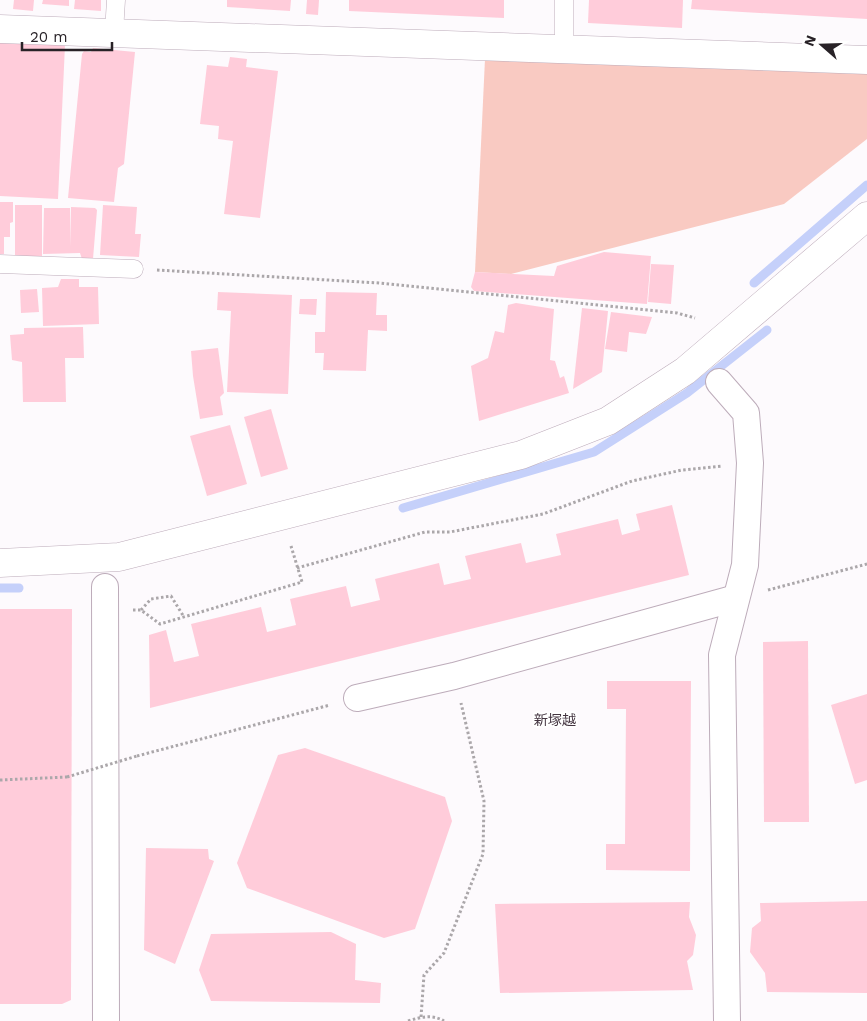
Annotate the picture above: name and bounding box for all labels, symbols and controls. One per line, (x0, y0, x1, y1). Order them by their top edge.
scale bar (22, 20, 112, 52)
north arrow (797, 20, 847, 70)
text: 20 m (30, 28, 68, 46)
text: N (800, 33, 819, 48)
district label: 新塚越 (534, 712, 576, 728)

